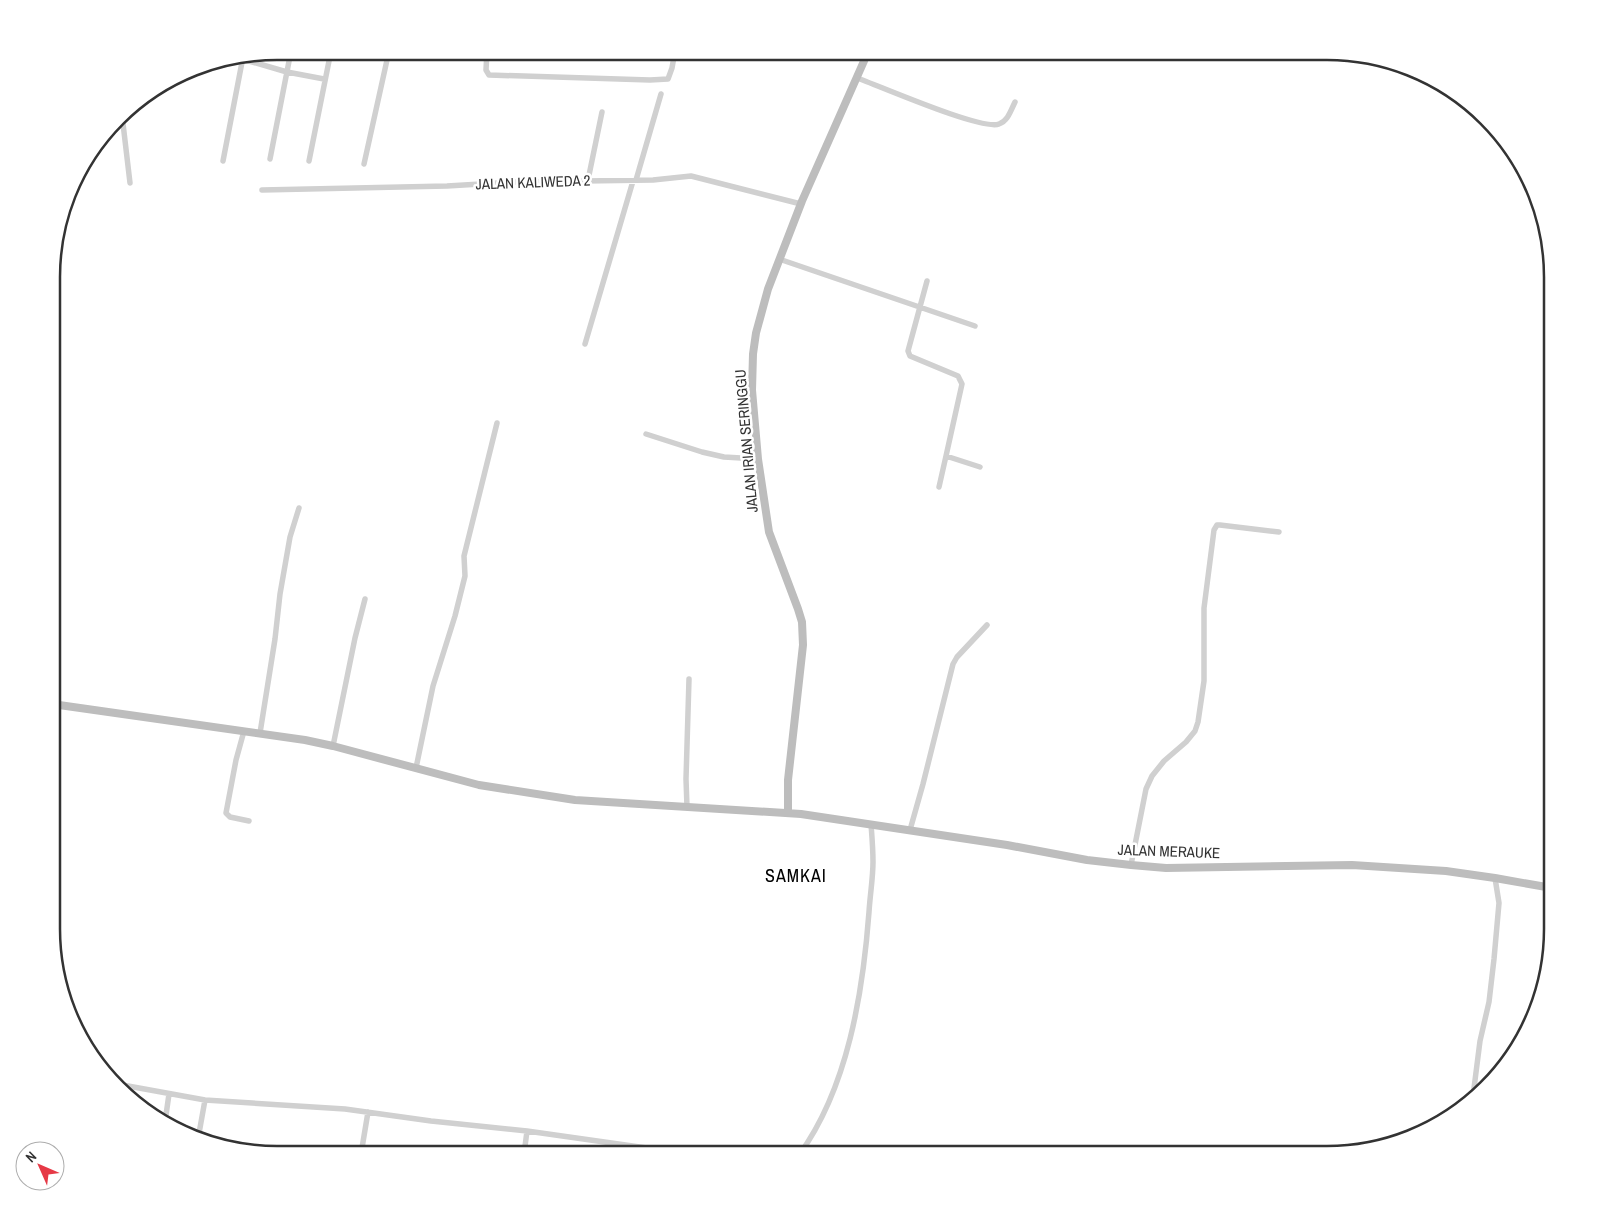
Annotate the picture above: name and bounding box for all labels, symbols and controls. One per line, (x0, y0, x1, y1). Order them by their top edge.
street label: JALAN KALIWEDA 2 (475, 169, 591, 194)
street label: JALAN IRIAN SERINGGU (729, 369, 763, 513)
street label: JALAN MERAUKE (1117, 839, 1221, 863)
district label: SAMKAI (765, 863, 827, 888)
north arrow (15, 1141, 65, 1191)
text: N (22, 1148, 40, 1166)

